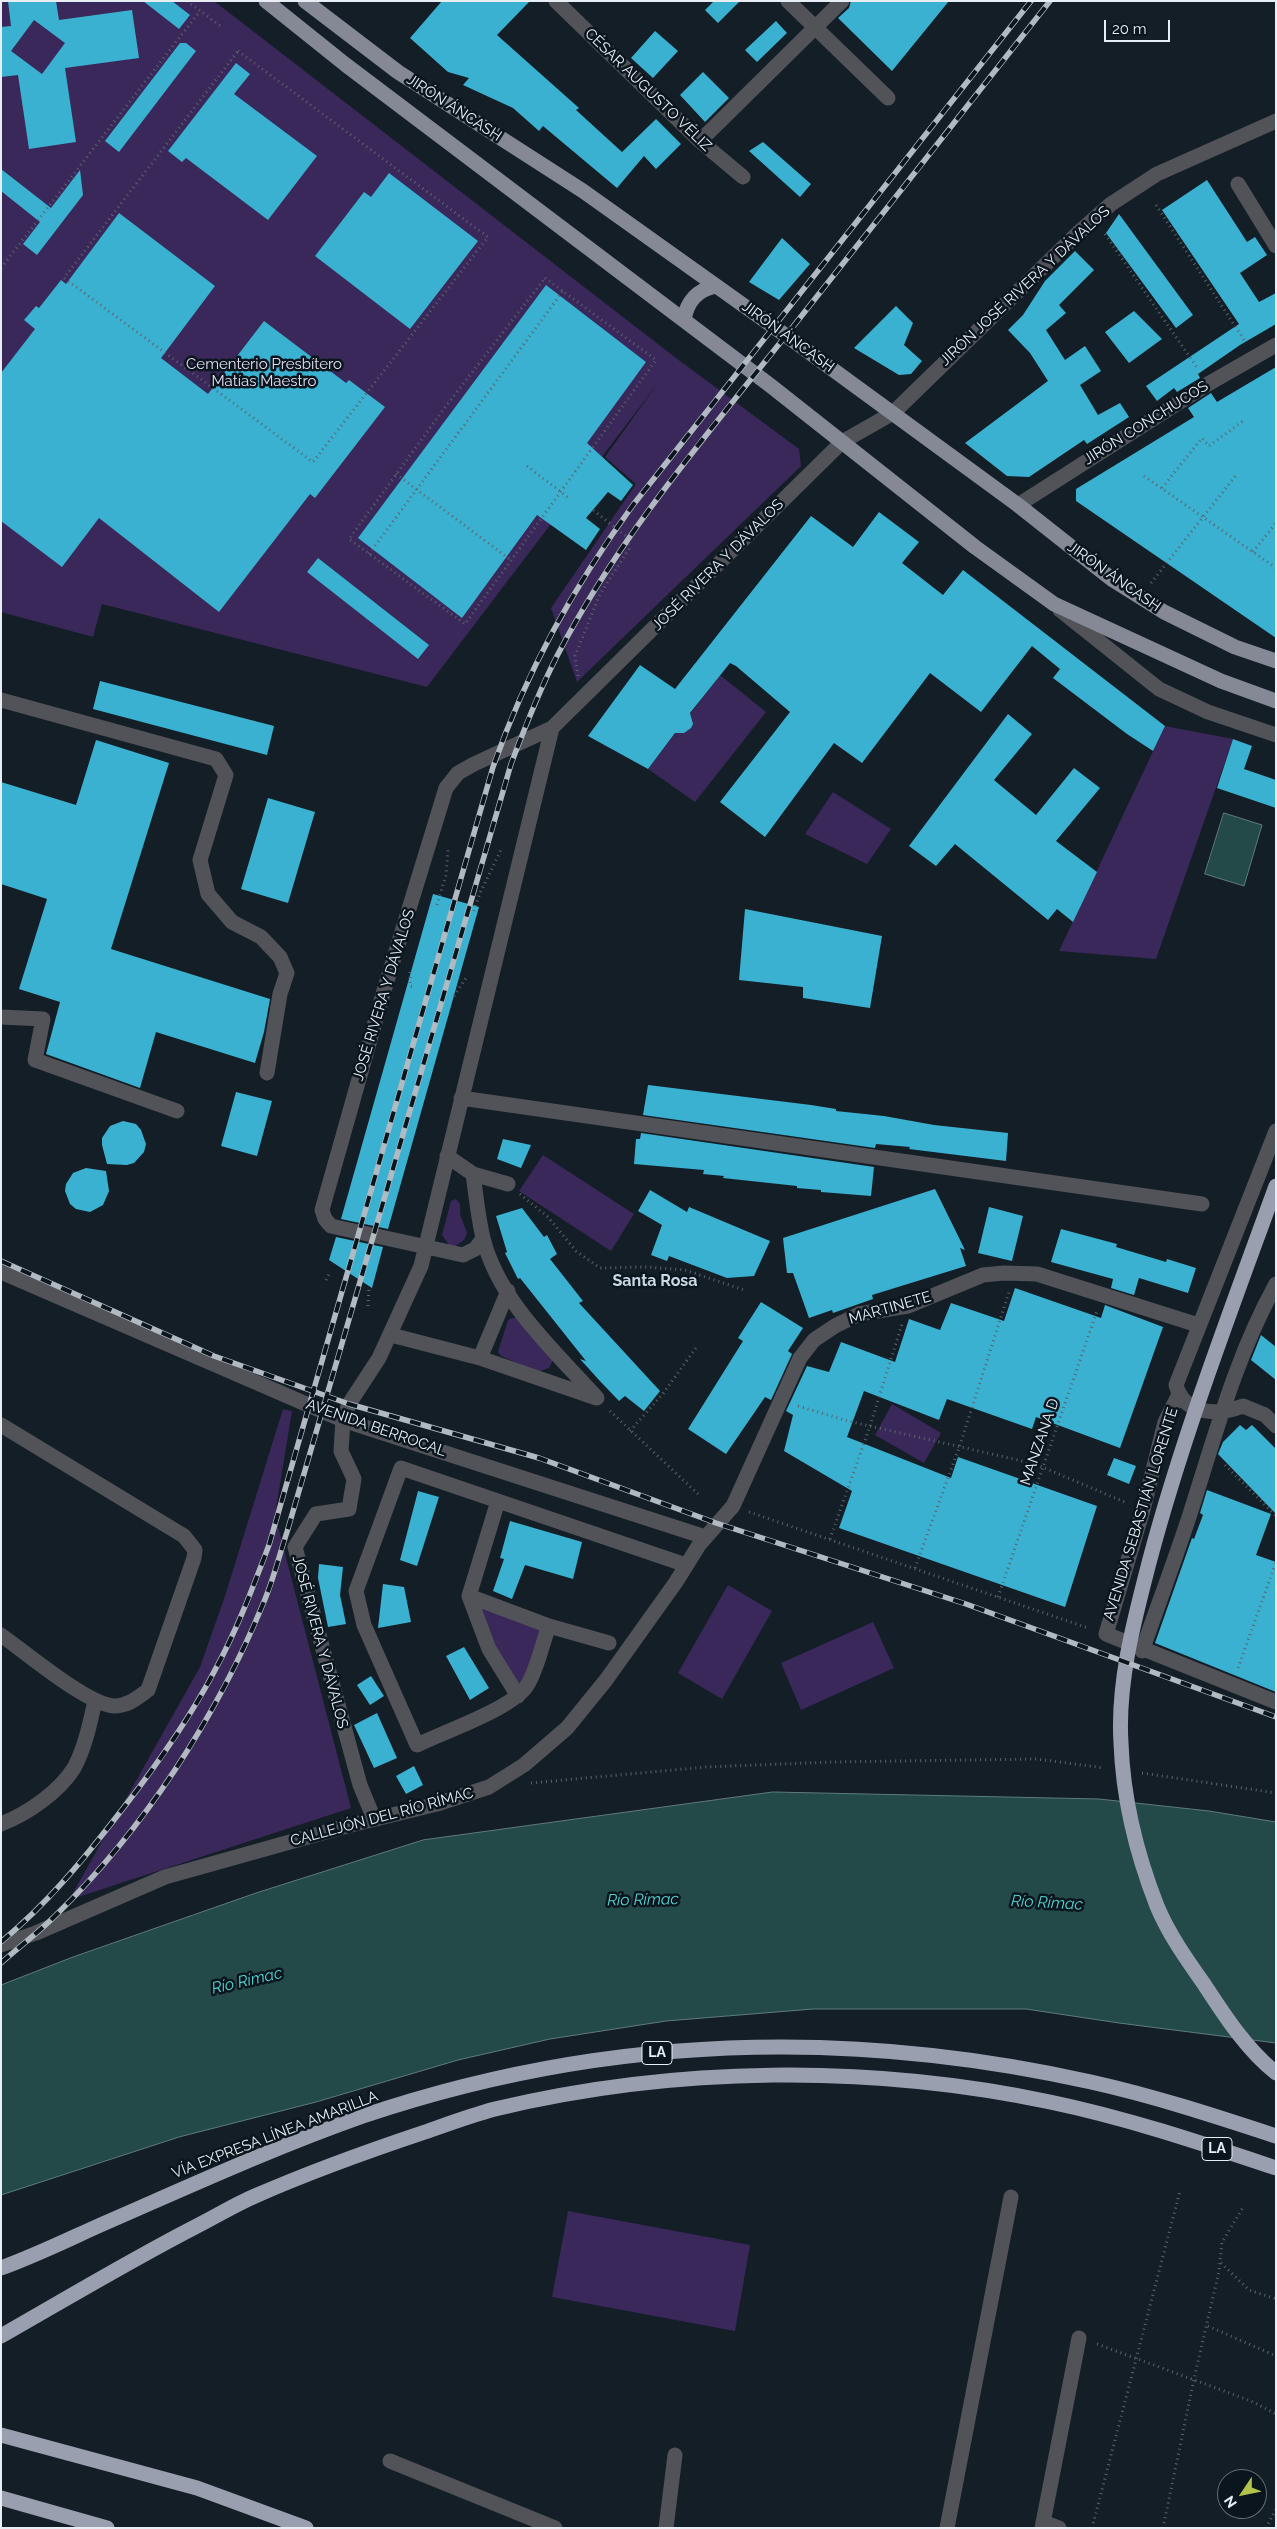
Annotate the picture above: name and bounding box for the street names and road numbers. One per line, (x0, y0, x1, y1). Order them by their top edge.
street label: CÉSAR AUGUSTO VÉLIZ (581, 25, 715, 155)
street label: JIRÓN ÁNCASH (403, 71, 505, 145)
street label: JIRÓN JOSÉ RIVERA Y DÁVALOS (936, 202, 1114, 370)
street label: JIRÓN ÁNCASH (738, 298, 838, 376)
street label: JIRÓN CONCHUCOS (1080, 377, 1212, 469)
street label: JOSÉ RIVERA Y DÁVALOS (649, 496, 787, 634)
street label: JIRÓN ÁNCASH (1064, 538, 1164, 616)
street label: JOSÉ RIVERA Y DÁVALOS (349, 907, 419, 1083)
street label: MARTINETE (847, 1288, 933, 1328)
street label: AVENIDA BERROCAL (303, 1396, 449, 1460)
street label: MANZANA D (1017, 1396, 1063, 1488)
street label: AVENIDA SEBASTIÁN LORENTE (1100, 1405, 1182, 1623)
street label: JOSÉ RIVERA Y DÁVALOS (288, 1554, 352, 1730)
street label: CALLEJÓN DEL RÍO RÍMAC (289, 1784, 475, 1850)
road number: LA (642, 2042, 672, 2064)
street label: VÍA EXPRESA LÍNEA AMARILLA (169, 2087, 381, 2183)
road number: LA (1202, 2138, 1232, 2160)

